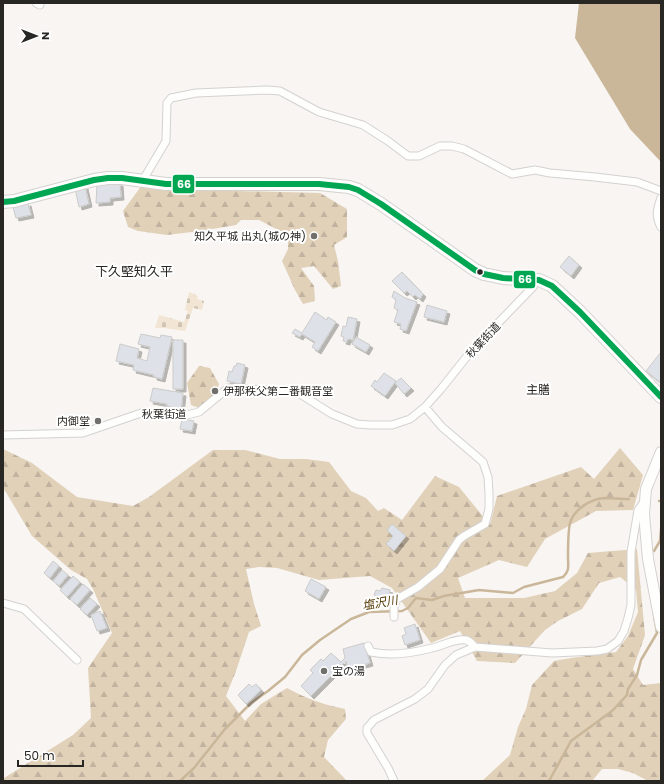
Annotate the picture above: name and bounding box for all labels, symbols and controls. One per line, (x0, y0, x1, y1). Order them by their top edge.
north arrow (16, 16, 56, 56)
text: N (38, 32, 54, 40)
line badge: 66 (172, 174, 195, 194)
text: 66 (177, 176, 191, 192)
place label: 知久平城 出丸(城の神) (194, 228, 306, 244)
marker: 知久平城 出丸(城の神) (309, 231, 319, 241)
district label: 下久堅知久平 (95, 262, 173, 281)
unlabelled marker (475, 267, 485, 277)
line badge: 66 (513, 270, 536, 289)
text: 66 (518, 271, 532, 287)
street label: 秋葉街道 (462, 318, 504, 362)
district label: 主膳 (526, 381, 550, 398)
place label: 伊那秩父第二番観音堂 (223, 383, 333, 399)
marker: 伊那秩父第二番観音堂 (210, 386, 220, 396)
street label: 秋葉街道 (142, 406, 186, 422)
place label: 内御堂 (57, 413, 90, 429)
marker: 内御堂 (93, 416, 103, 426)
water label: 塩沢川 (361, 591, 401, 614)
place label: 宝の湯 (332, 663, 365, 679)
marker: 宝の湯 (319, 666, 329, 676)
scale bar (18, 742, 83, 768)
text: 50 m (24, 747, 55, 764)

